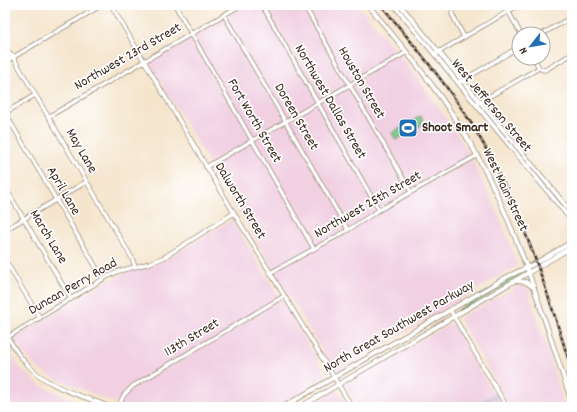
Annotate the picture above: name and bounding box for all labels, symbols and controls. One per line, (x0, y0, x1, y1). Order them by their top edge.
street label: Northwest 23rd Street (71, 18, 185, 96)
north arrow (511, 26, 551, 66)
street label: Northwest Dallas Street (289, 41, 371, 163)
street label: Houston Street (332, 43, 390, 123)
text: N (516, 43, 532, 57)
street label: West Jefferson Street (446, 55, 536, 157)
street label: Fort Worth Street (222, 75, 286, 167)
street label: Doreen Street (269, 80, 323, 154)
sports icon: Shoot Smart (397, 117, 419, 139)
place label: Shoot Smart (422, 118, 489, 138)
street label: May Lane (60, 125, 102, 177)
street label: West Main Street (477, 145, 533, 235)
street label: Dalworth Street (209, 159, 271, 243)
street label: April Lane (41, 163, 85, 219)
street label: Northwest 25th Street (311, 166, 425, 244)
street label: March Lane (24, 206, 72, 268)
street label: Duncan Perry Road (25, 253, 121, 321)
street label: North Great Southwest Parkway (320, 275, 478, 378)
street label: 113th Street (161, 314, 223, 362)

